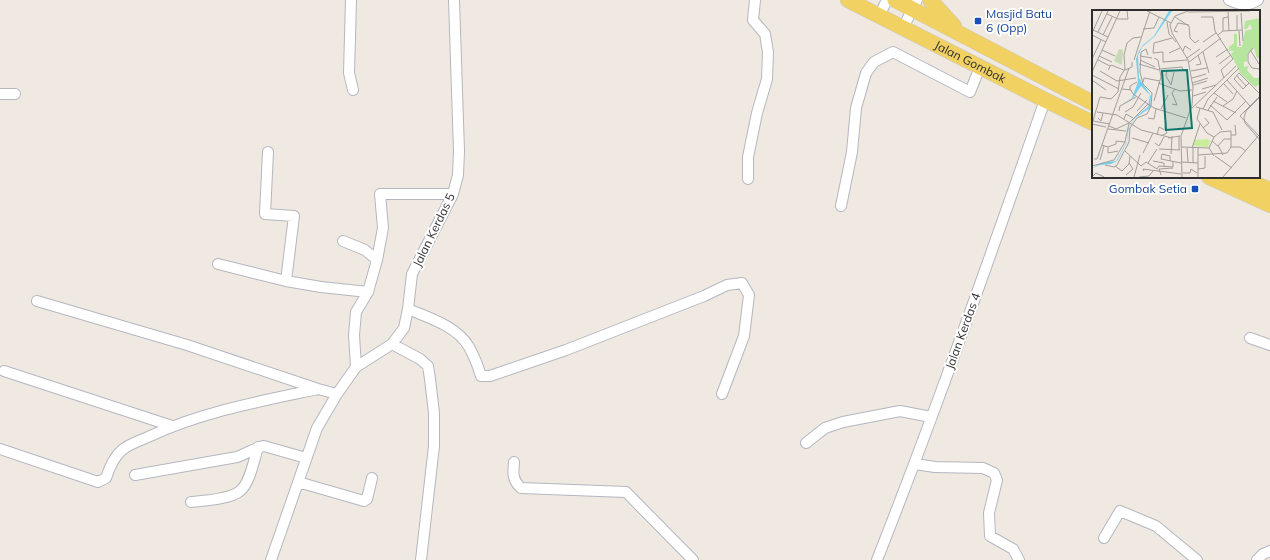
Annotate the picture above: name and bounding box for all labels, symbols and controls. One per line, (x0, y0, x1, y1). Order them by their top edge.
place label: Masjid Batu 6 (Opp) (986, 6, 1052, 35)
inset map (1092, 10, 1260, 178)
marker: Masjid Batu 6 (Opp) (973, 16, 983, 26)
street label: Jalan Gombak (932, 37, 1009, 86)
place label: Gombak Setia (1109, 181, 1187, 196)
marker: Gombak Setia (1190, 184, 1200, 194)
street label: Jalan Kerdas 5 (409, 190, 458, 269)
street label: Jalan Kerdas 4 (942, 291, 983, 371)

